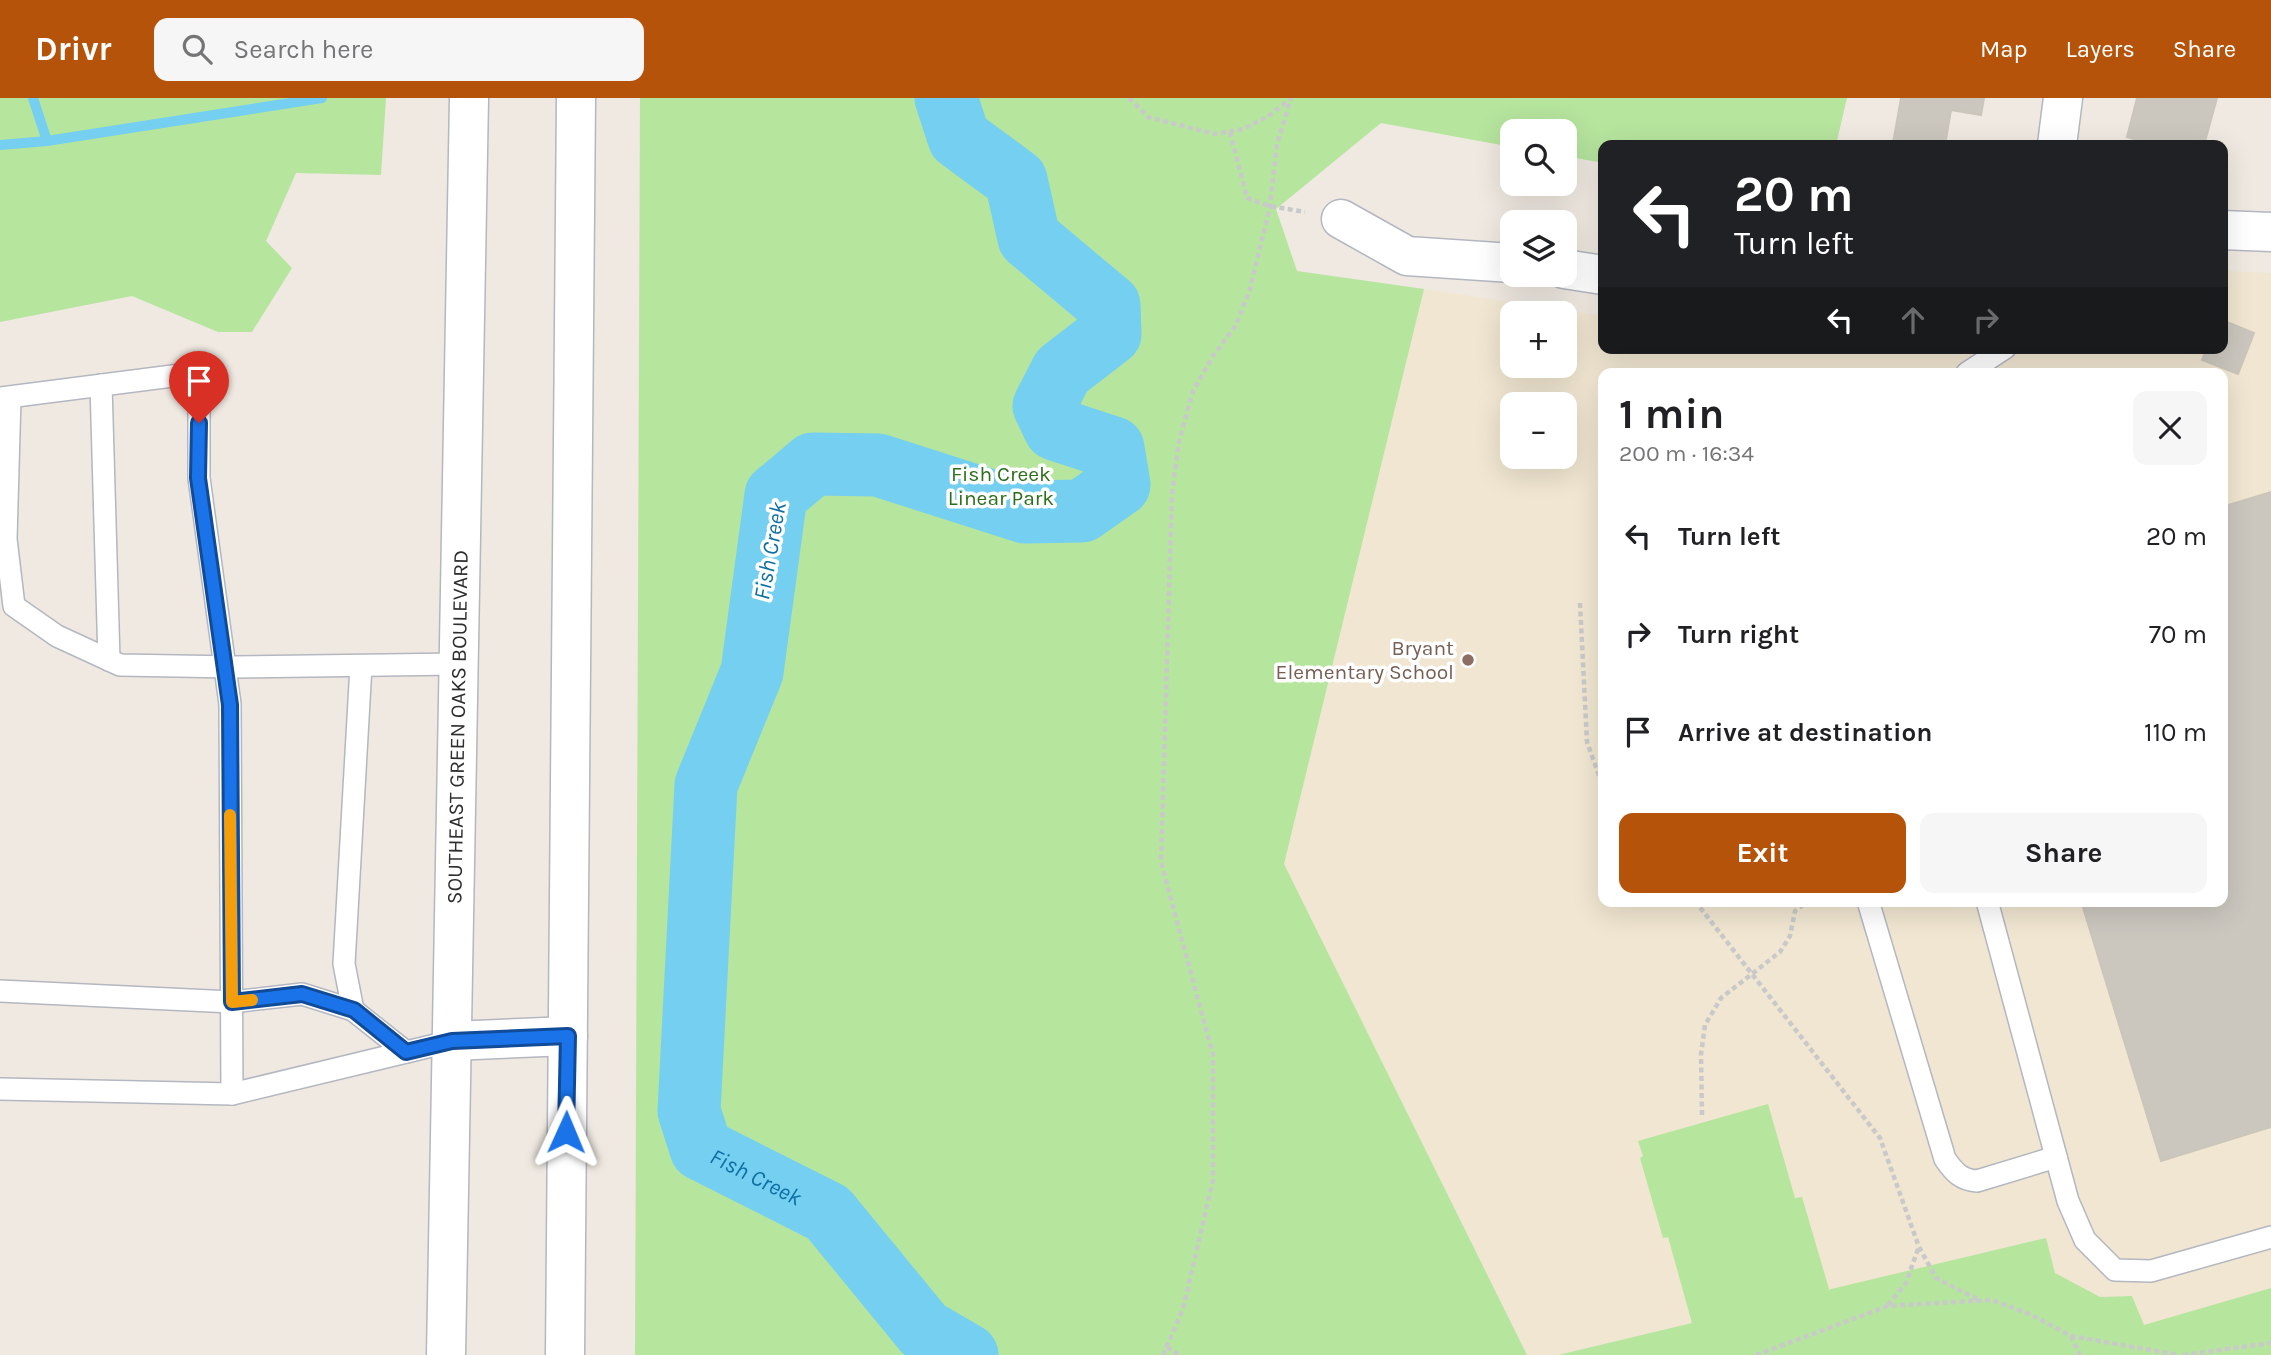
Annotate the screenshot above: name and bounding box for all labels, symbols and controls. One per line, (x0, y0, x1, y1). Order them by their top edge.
search box (154, 18, 644, 81)
text: Drivr (35, 30, 112, 68)
icon: search (178, 30, 216, 68)
text: Search here (234, 34, 373, 65)
text: Map (1980, 35, 2028, 63)
text: Layers (2066, 35, 2135, 63)
text: Share (2173, 35, 2236, 63)
map controls (1500, 119, 1577, 469)
button: search (1500, 119, 1577, 196)
text: 20 m (1734, 166, 1854, 223)
icon: left (1619, 168, 1710, 259)
button: layers (1500, 210, 1577, 287)
text: Turn left (1734, 225, 1854, 262)
button: + (1500, 301, 1577, 378)
icon: left (1821, 301, 1859, 339)
icon: ahead (1894, 301, 1932, 339)
icon: right (1967, 301, 2005, 339)
pin (169, 351, 229, 423)
icon: arrive (180, 362, 218, 400)
text: 1 min (1619, 389, 1724, 439)
button: close (2133, 391, 2207, 465)
button: − (1500, 392, 1577, 469)
text: 200 m · 16:34 (1619, 440, 1754, 467)
park label: Fish Creek Linear Park (948, 462, 1054, 510)
water label: Fish Creek (748, 500, 792, 602)
icon: left (1619, 517, 1657, 555)
text: Turn left (1678, 521, 1780, 552)
text: 20 m (2146, 521, 2207, 552)
street label: SOUTHEAST GREEN OAKS BOULEVARD (442, 550, 473, 904)
icon: right (1619, 615, 1657, 653)
text: Turn right (1678, 619, 1799, 650)
text: 70 m (2149, 619, 2207, 650)
place label: Bryant Elementary School (1276, 636, 1454, 684)
marker: Bryant Elementary School (1460, 652, 1476, 668)
icon: arrive (1619, 713, 1657, 751)
text: Arrive at destination (1678, 717, 1932, 748)
text: 110 m (2144, 717, 2207, 748)
button: Exit (1619, 813, 1906, 893)
button: Share (1920, 813, 2207, 893)
position arrow (529, 1095, 603, 1169)
water label: Fish Creek (706, 1142, 807, 1211)

